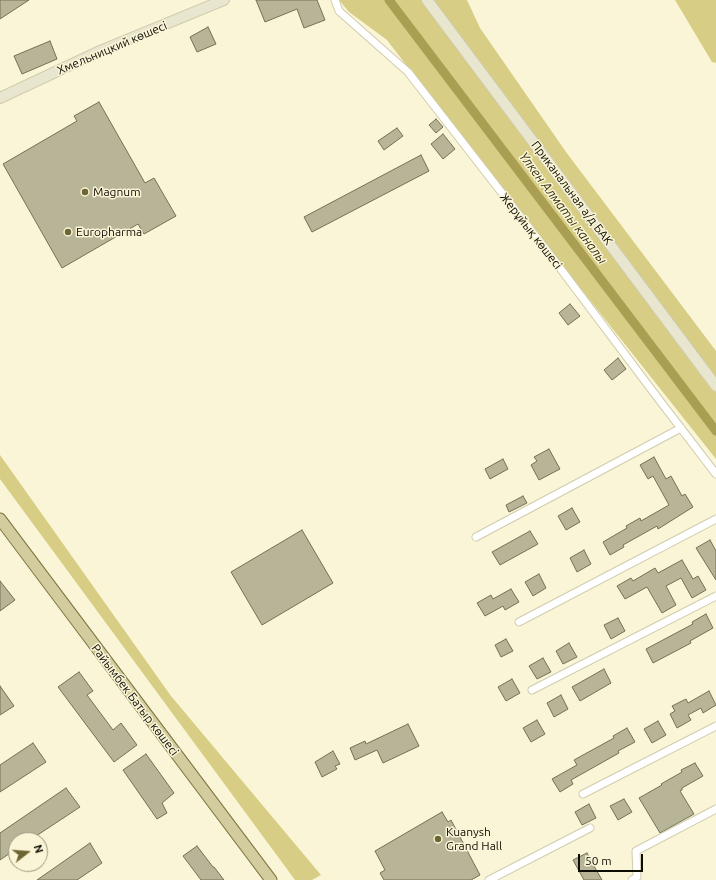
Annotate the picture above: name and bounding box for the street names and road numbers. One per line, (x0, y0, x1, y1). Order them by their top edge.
street label: Хмельницкий көшесі (55, 18, 169, 78)
street label: Приканальная а/д БАК (528, 138, 616, 248)
street label: Жерұйық көшесі (497, 190, 565, 272)
street label: Райымбек Батыр көшесі (88, 641, 182, 759)

